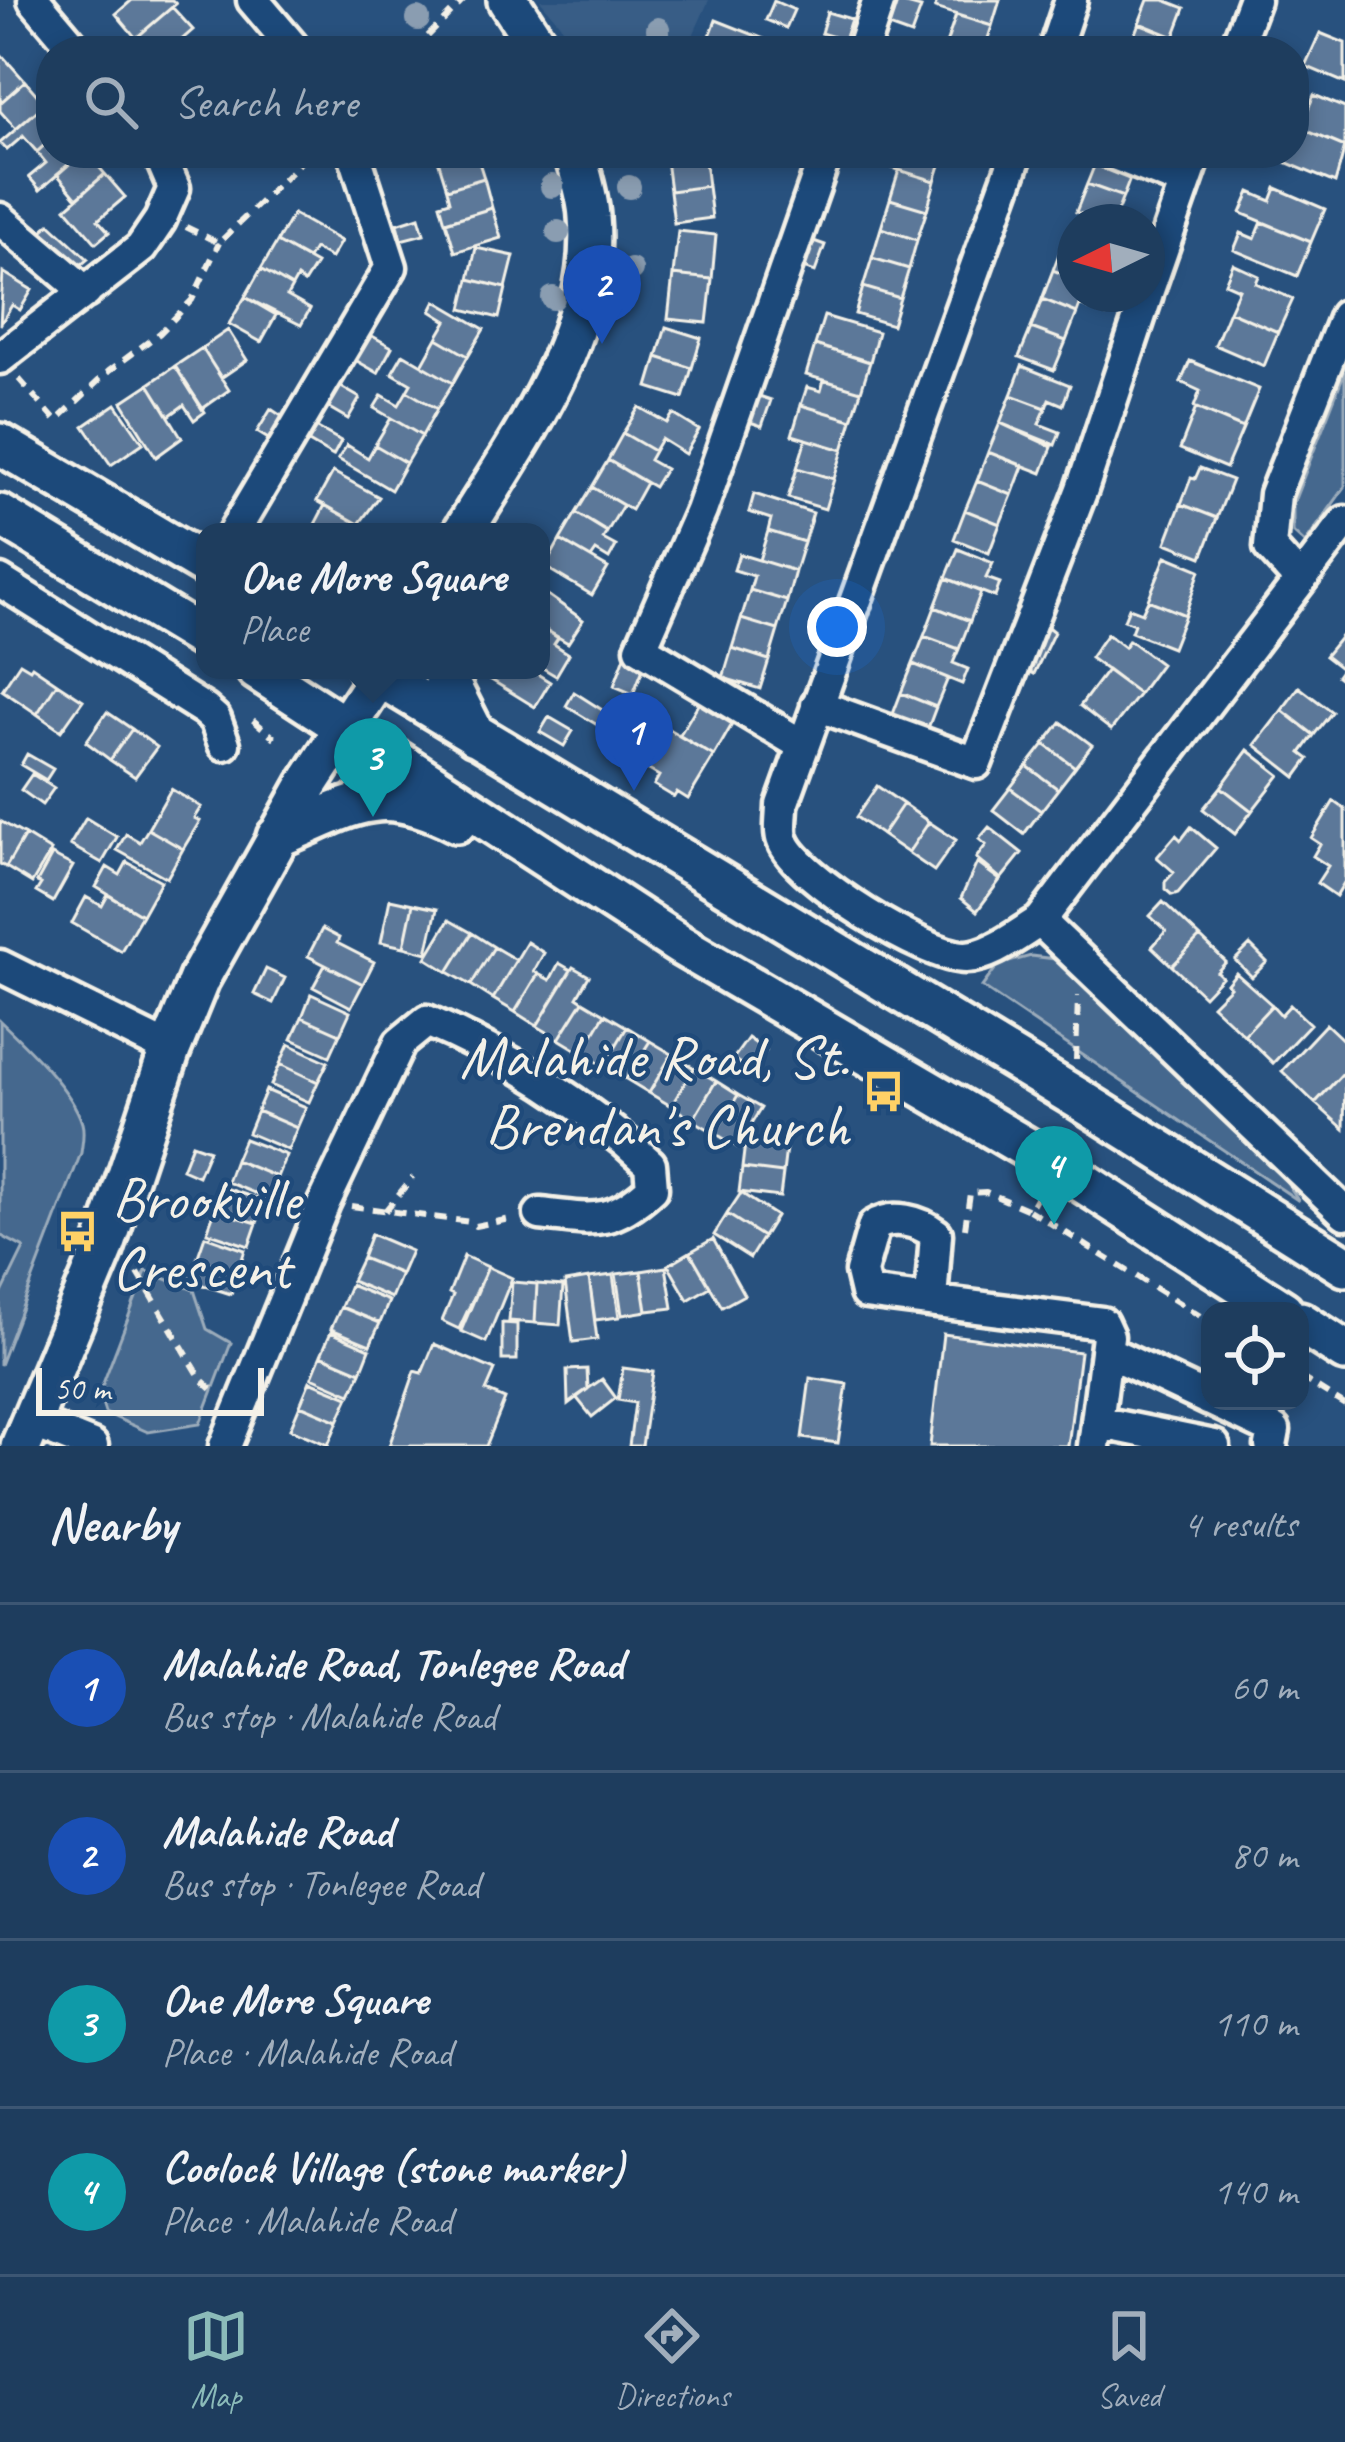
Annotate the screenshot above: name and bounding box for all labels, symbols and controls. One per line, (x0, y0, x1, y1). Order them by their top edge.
search box (36, 36, 1309, 168)
icon: search (78, 69, 144, 135)
text: Search here (174, 74, 357, 131)
north arrow (1057, 204, 1165, 312)
pin: 2 (563, 245, 641, 344)
popup (196, 523, 550, 679)
text: One More Square (240, 548, 506, 605)
your location (807, 597, 867, 657)
text: Place (240, 605, 308, 654)
pin: 1 (595, 692, 673, 791)
pin: 3 (334, 718, 412, 817)
place label: Malahide Road, St. Brendan's Church (460, 1019, 852, 1164)
bus stop icon: Malahide Road, St. Brendan's Church (860, 1068, 906, 1114)
pin: 4 (1015, 1126, 1093, 1225)
place label: Brookville Crescent (112, 1161, 304, 1306)
bus stop icon: Brookville Crescent (55, 1209, 101, 1255)
map controls (1201, 1302, 1309, 1410)
button: locate (1201, 1302, 1309, 1410)
scale bar (36, 1362, 264, 1415)
text: 50 m (54, 1368, 110, 1410)
text: Nearby (48, 1492, 176, 1556)
text: 4 results (1183, 1500, 1297, 1549)
text: Malahide Road, Tonlegee Road (162, 1635, 623, 1692)
text: 1 (78, 1663, 96, 1712)
text: 60 m (1231, 1663, 1297, 1712)
text: Bus stop · Malahide Road (162, 1692, 496, 1741)
text: Malahide Road (162, 1803, 392, 1860)
text: 2 (78, 1831, 96, 1880)
text: 80 m (1231, 1831, 1297, 1880)
text: Bus stop · Tonlegee Road (162, 1860, 480, 1909)
text: One More Square (162, 1971, 428, 2028)
text: 3 (78, 1999, 96, 2048)
text: 110 m (1213, 1999, 1297, 2048)
text: Place · Malahide Road (162, 2028, 452, 2077)
text: Coolock Village (stone marker) (162, 2139, 624, 2196)
text: 4 (78, 2167, 96, 2216)
text: 140 m (1213, 2167, 1297, 2216)
text: Place · Malahide Road (162, 2196, 452, 2245)
tab: Map (183, 2303, 249, 2417)
tab: Directions (615, 2303, 730, 2417)
tab: Saved (1096, 2303, 1162, 2417)

